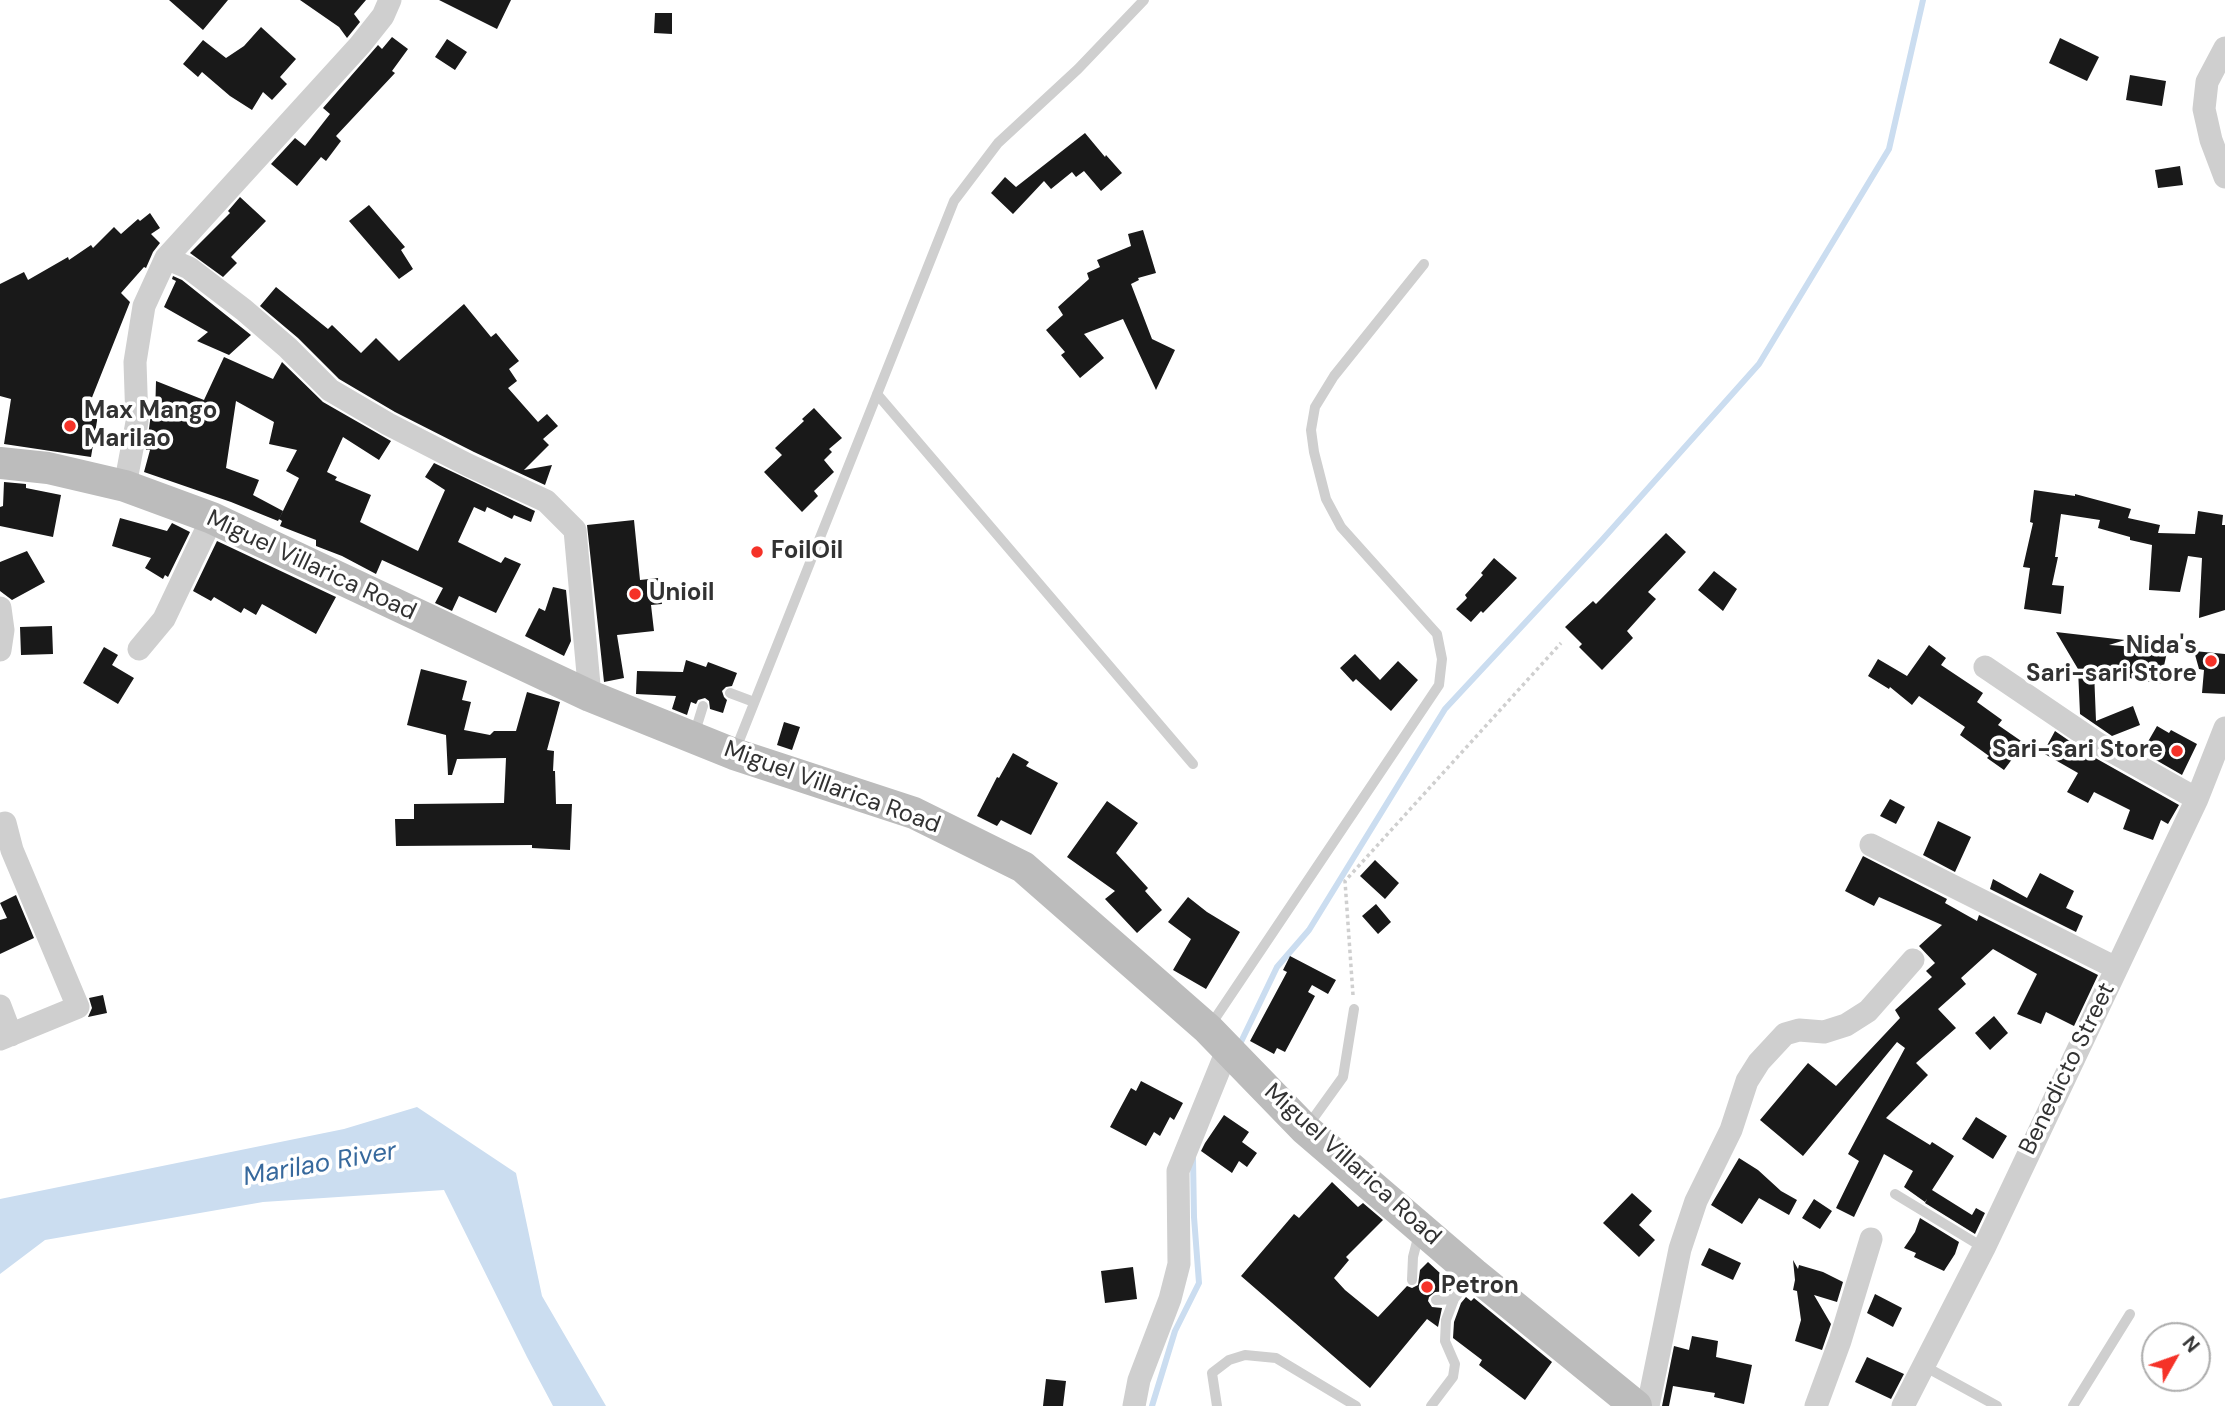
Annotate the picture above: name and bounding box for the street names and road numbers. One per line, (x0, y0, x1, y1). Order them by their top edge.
street label: Miguel Villarica Road (202, 505, 420, 627)
street label: Miguel Villarica Road (720, 736, 944, 840)
street label: Benedicto Street (2014, 978, 2122, 1160)
street label: Miguel Villarica Road (1258, 1078, 1446, 1252)

